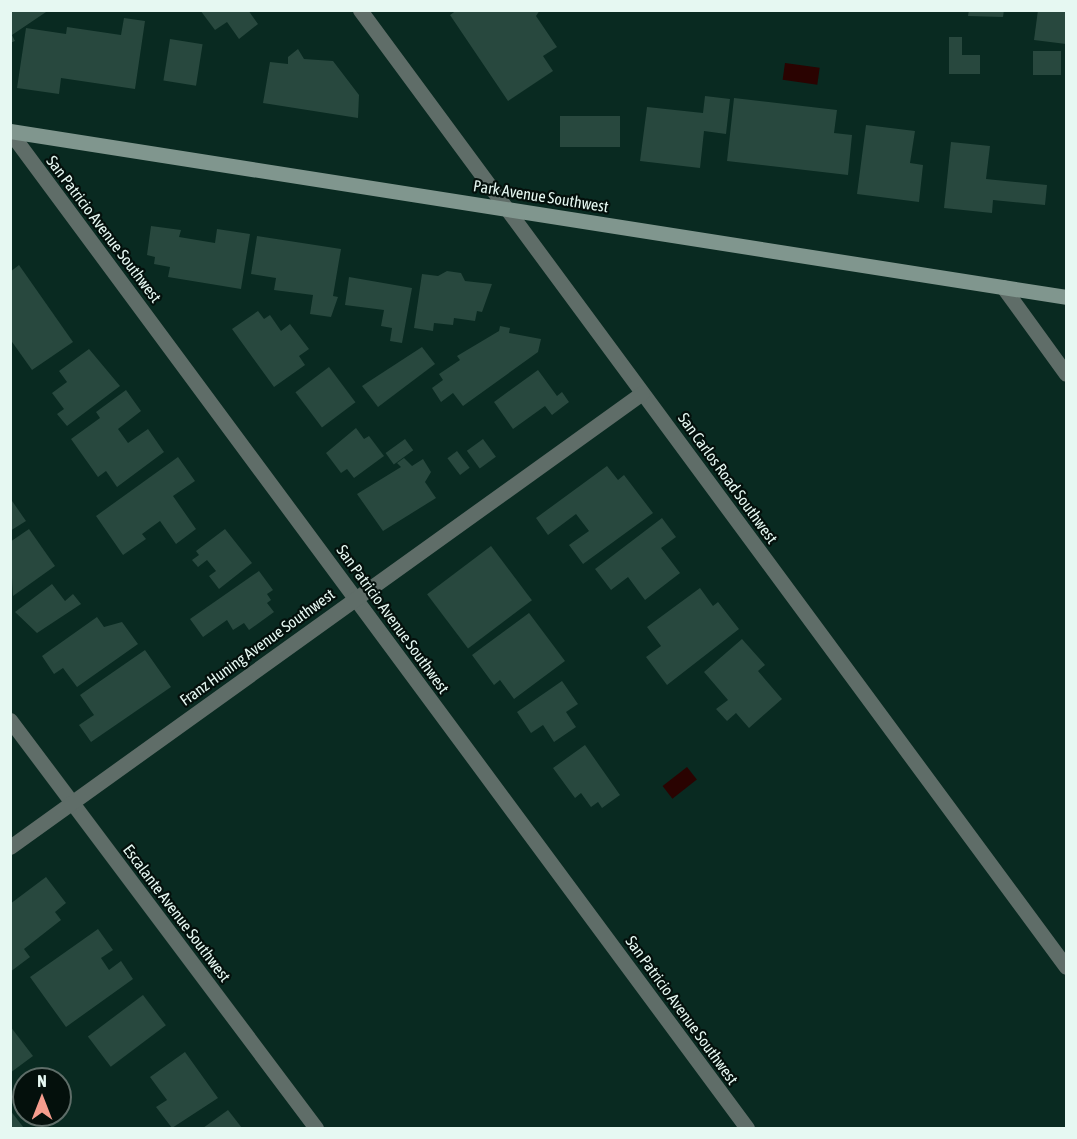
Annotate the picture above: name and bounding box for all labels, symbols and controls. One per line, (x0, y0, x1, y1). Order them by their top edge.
street label: San Patricio Avenue Southwest (42, 152, 166, 306)
street label: Park Avenue Southwest (472, 176, 610, 216)
street label: San Carlos Road Southwest (674, 409, 782, 547)
street label: San Patricio Avenue Southwest (333, 541, 453, 697)
street label: Franz Huning Avenue Southwest (176, 584, 338, 710)
street label: Escalante Avenue Southwest (119, 841, 235, 985)
street label: San Patricio Avenue Southwest (622, 932, 742, 1088)
north arrow (12, 1067, 72, 1127)
text: N (37, 1072, 47, 1090)

